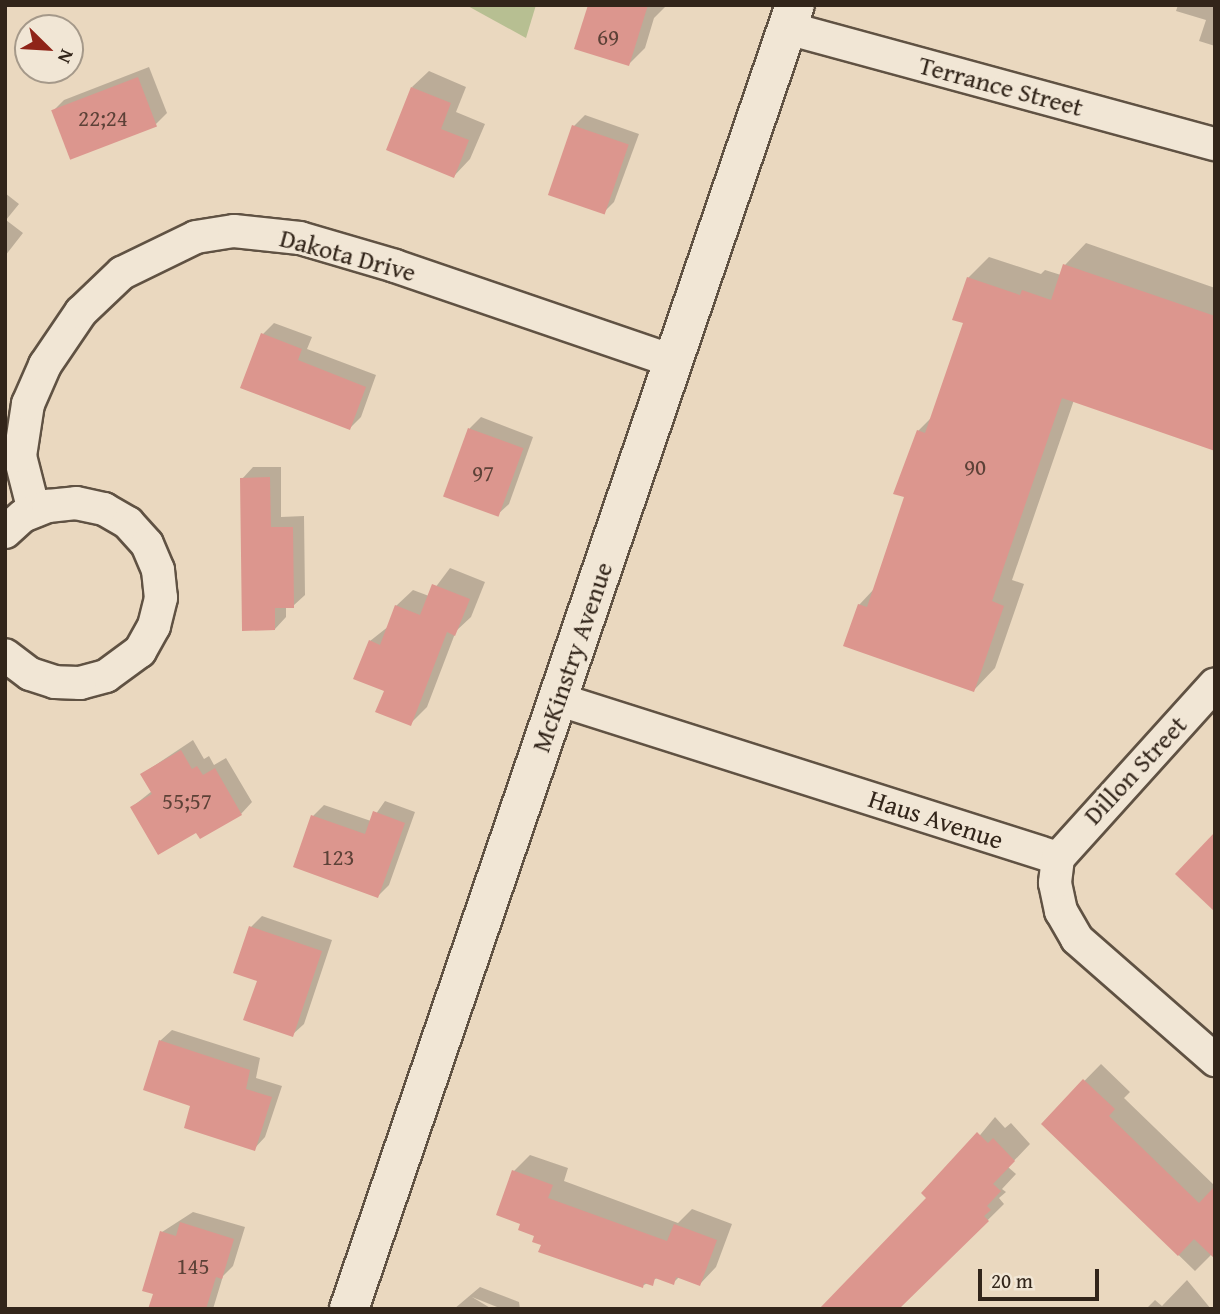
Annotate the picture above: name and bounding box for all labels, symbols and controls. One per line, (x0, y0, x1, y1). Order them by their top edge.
north arrow (14, 14, 84, 84)
house number: 69 (597, 23, 619, 51)
text: N (51, 45, 82, 68)
street label: Terrance Street (915, 49, 1087, 123)
house number: 22;24 (78, 104, 128, 132)
street label: Dakota Drive (277, 222, 419, 288)
house number: 90 (964, 453, 986, 481)
house number: 97 (472, 459, 494, 487)
street label: McKinstry Avenue (525, 558, 619, 756)
street label: Dillon Street (1077, 709, 1193, 831)
street label: Haus Avenue (865, 783, 1007, 855)
house number: 55;57 (162, 787, 212, 815)
house number: 123 (321, 843, 355, 871)
house number: 145 (176, 1252, 210, 1280)
scale bar (982, 1254, 1103, 1298)
text: 20 m (991, 1265, 1033, 1296)

